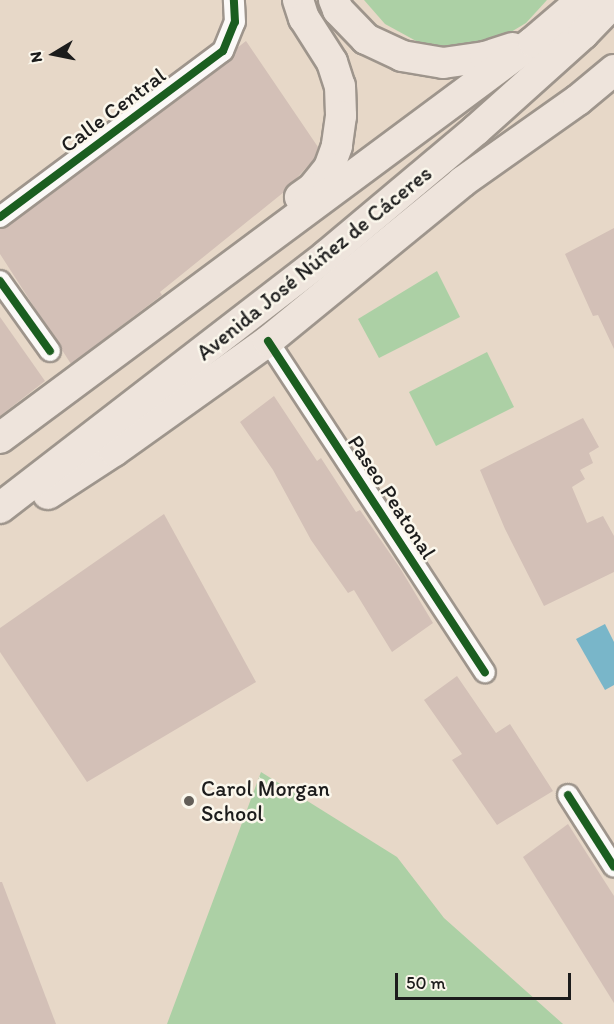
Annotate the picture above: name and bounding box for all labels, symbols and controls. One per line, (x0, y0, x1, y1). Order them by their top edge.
north arrow (24, 24, 84, 84)
text: N (25, 50, 46, 64)
street label: Calle Central (55, 62, 171, 158)
street label: Avenida José Núñez de Cáceres (191, 160, 437, 366)
street label: Paseo Peatonal (342, 430, 442, 564)
place label: Carol Morgan School (201, 775, 329, 826)
marker: Carol Morgan School (182, 794, 196, 808)
scale bar (398, 961, 574, 999)
text: 50 m (406, 972, 446, 994)

